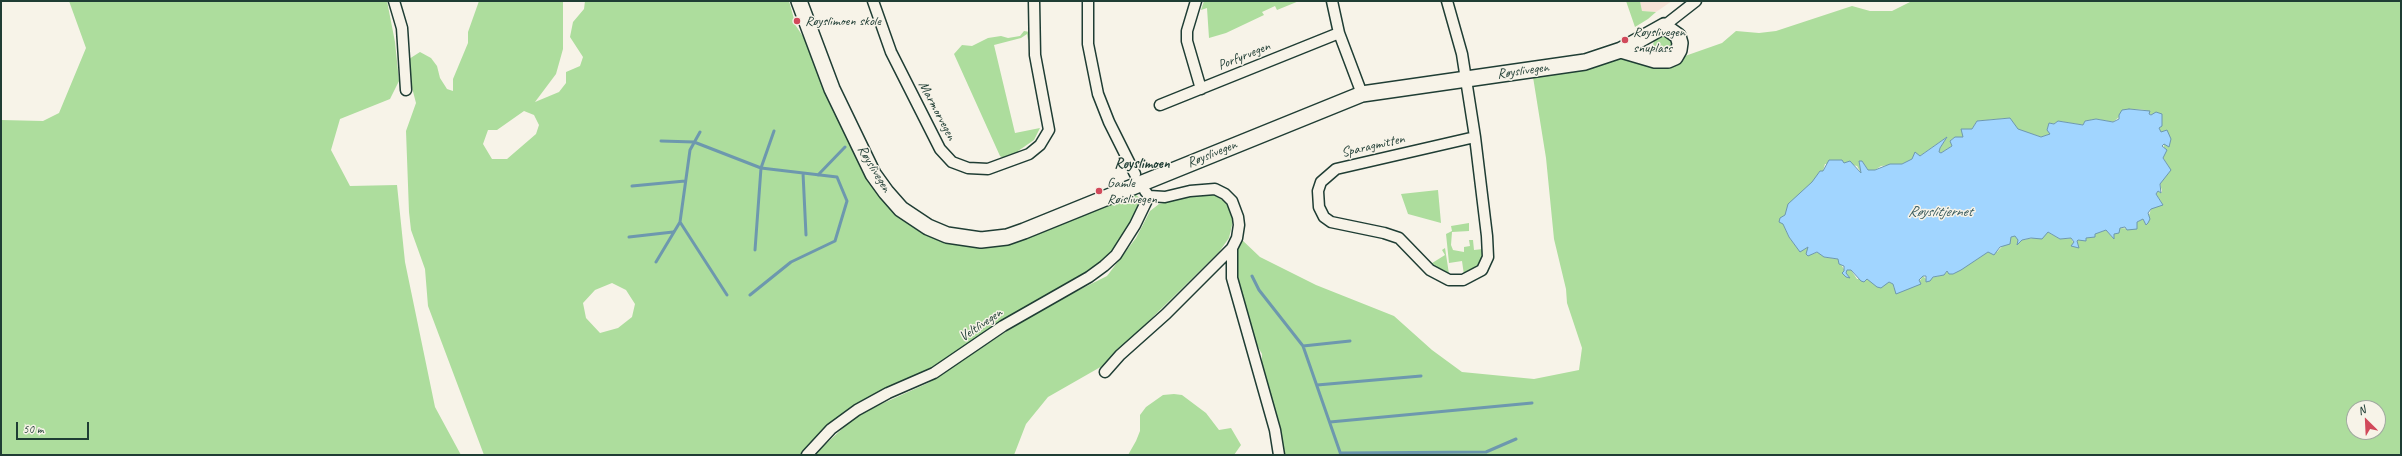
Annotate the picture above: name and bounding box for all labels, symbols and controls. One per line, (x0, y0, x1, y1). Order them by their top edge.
place label: Røyslimoen skole (805, 13, 881, 29)
marker: Røyslimoen skole (792, 16, 802, 26)
place label: Røyslivegen snuplass (1633, 24, 1685, 56)
marker: Røyslivegen snuplass (1620, 35, 1630, 45)
street label: Porfyrvegen (1215, 38, 1273, 74)
street label: Røyslivegen (1496, 59, 1550, 83)
street label: Marmorvegen (914, 78, 960, 144)
street label: Sparagmitten (1340, 131, 1406, 161)
street label: Røyslivegen (1185, 136, 1239, 172)
street label: Røyslivegen (853, 142, 895, 196)
district label: Røyslimoen (1114, 155, 1170, 173)
place label: Gamle Røislivegen (1107, 175, 1157, 208)
marker: Gamle Røislivegen (1094, 186, 1104, 196)
water label: Røyslitjernet (1908, 203, 1972, 221)
street label: Veltlivegen (956, 305, 1006, 345)
north arrow (2346, 400, 2386, 440)
text: N (2356, 402, 2367, 418)
scale bar (18, 414, 91, 440)
text: 50 m (23, 421, 43, 437)

